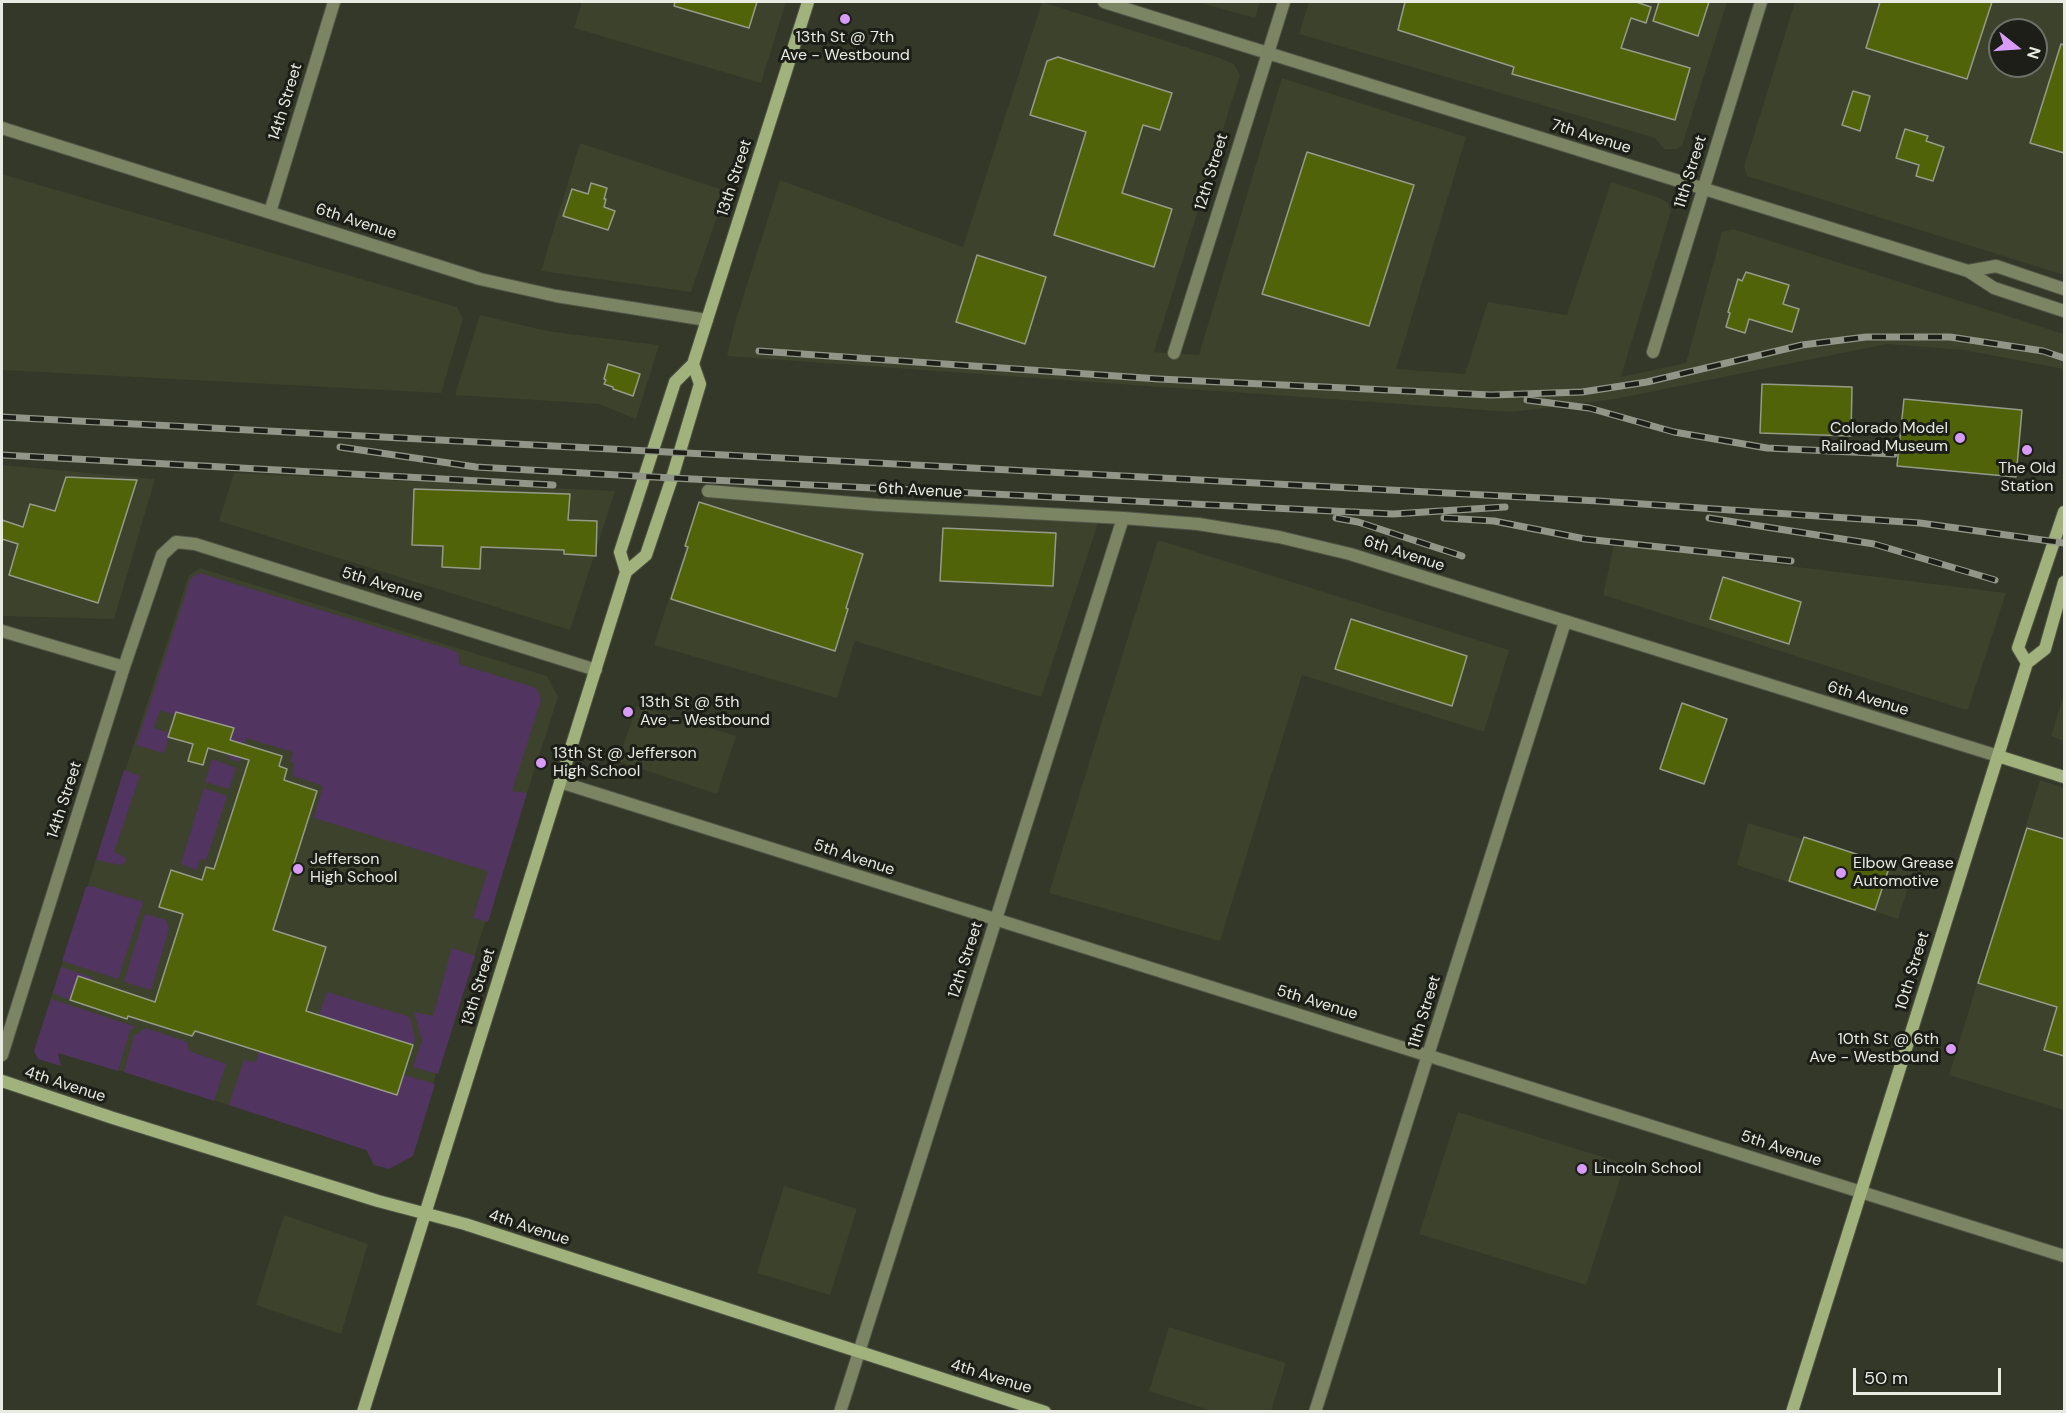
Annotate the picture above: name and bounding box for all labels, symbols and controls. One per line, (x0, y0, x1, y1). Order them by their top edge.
marker: 13th St @ 7th Ave - Westbound (838, 12, 852, 26)
north arrow (1988, 18, 2048, 78)
place label: 13th St @ 7th Ave - Westbound (780, 28, 910, 66)
text: N (2022, 44, 2046, 61)
street label: 14th Street (265, 61, 307, 143)
street label: 7th Avenue (1549, 116, 1633, 158)
street label: 12th Street (1191, 131, 1233, 213)
street label: 11th Street (1671, 133, 1711, 211)
street label: 13th Street (714, 137, 756, 219)
street label: 6th Avenue (313, 200, 399, 244)
place label: Colorado Model Railroad Museum (1821, 419, 1948, 457)
marker: Colorado Model Railroad Museum (1953, 431, 1967, 445)
marker: The Old Station (2020, 443, 2034, 457)
place label: The Old Station (1998, 459, 2056, 497)
street label: 6th Avenue (877, 479, 963, 503)
street label: 6th Avenue (1361, 532, 1447, 576)
street label: 5th Avenue (339, 564, 425, 606)
street label: 6th Avenue (1825, 678, 1911, 720)
place label: 13th St @ 5th Ave - Westbound (640, 693, 770, 731)
marker: 13th St @ 5th Ave - Westbound (621, 705, 635, 719)
place label: 13th St @ Jefferson High School (553, 744, 697, 782)
marker: 13th St @ Jefferson High School (534, 756, 548, 770)
street label: 14th Street (44, 759, 86, 841)
street label: 5th Avenue (811, 836, 897, 880)
place label: Jefferson High School (310, 850, 397, 888)
place label: Elbow Grease Automotive (1853, 854, 1954, 892)
marker: Jefferson High School (291, 862, 305, 876)
marker: Elbow Grease Automotive (1834, 866, 1848, 880)
street label: 12th Street (945, 919, 987, 1001)
street label: 10th Street (1892, 929, 1934, 1013)
street label: 13th Street (458, 946, 500, 1028)
street label: 11th Street (1405, 973, 1445, 1051)
street label: 5th Avenue (1274, 982, 1360, 1024)
place label: 10th St @ 6th Ave - Westbound (1809, 1030, 1939, 1068)
marker: 10th St @ 6th Ave - Westbound (1944, 1042, 1958, 1056)
street label: 4th Avenue (22, 1063, 108, 1107)
street label: 5th Avenue (1738, 1127, 1824, 1171)
place label: Lincoln School (1594, 1159, 1701, 1179)
marker: Lincoln School (1575, 1162, 1589, 1176)
street label: 4th Avenue (486, 1206, 572, 1250)
street label: 4th Avenue (948, 1356, 1034, 1398)
scale bar (1856, 1356, 2004, 1394)
text: 50 m (1864, 1366, 1908, 1390)

